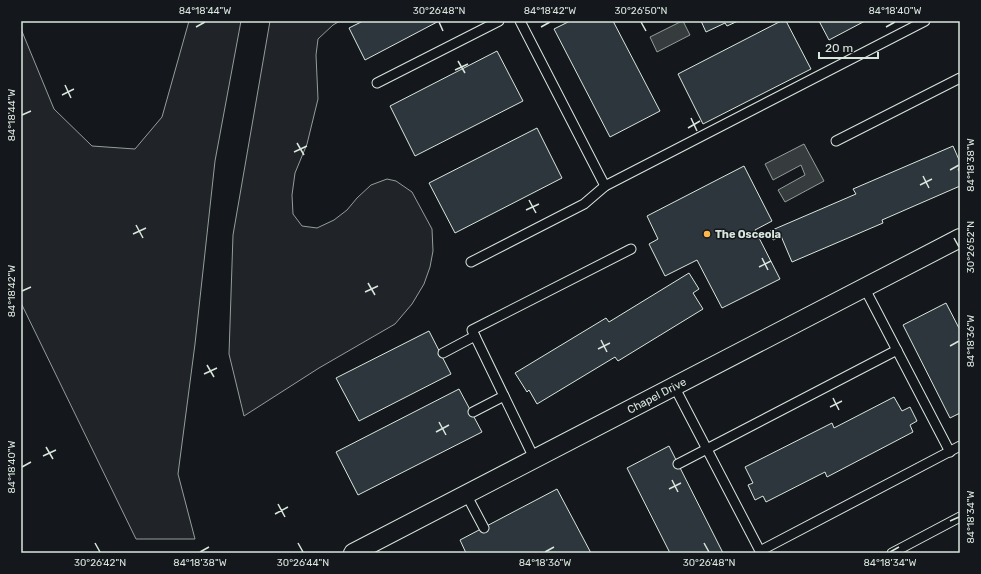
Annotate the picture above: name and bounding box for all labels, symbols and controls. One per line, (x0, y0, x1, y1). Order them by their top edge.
text: 84°18'44"W (179, 5, 231, 17)
text: 30°26'48"N (413, 5, 465, 17)
text: 84°18'42"W (524, 5, 576, 17)
text: 30°26'50"N (615, 5, 668, 17)
text: 84°18'40"W (868, 5, 922, 17)
scale bar (819, 34, 878, 60)
text: 20 m (825, 41, 853, 55)
text: 84°18'44"W (6, 89, 18, 141)
text: 84°18'38"W (965, 138, 977, 192)
text: 30°26'52"N (965, 221, 977, 273)
place label: The Osceola (715, 228, 781, 241)
marker: The Osceola (702, 229, 712, 239)
text: 84°18'42"W (6, 265, 18, 317)
text: 84°18'36"W (965, 315, 977, 367)
street label: Chapel Drive (625, 375, 689, 417)
text: 84°18'40"W (6, 440, 18, 494)
text: 84°18'34"W (965, 490, 977, 544)
text: 30°26'42"N (74, 557, 126, 569)
text: 84°18'38"W (173, 557, 227, 569)
text: 30°26'44"N (277, 557, 329, 569)
text: 84°18'36"W (519, 557, 571, 569)
text: 30°26'48"N (683, 557, 735, 569)
text: 84°18'34"W (863, 557, 917, 569)

